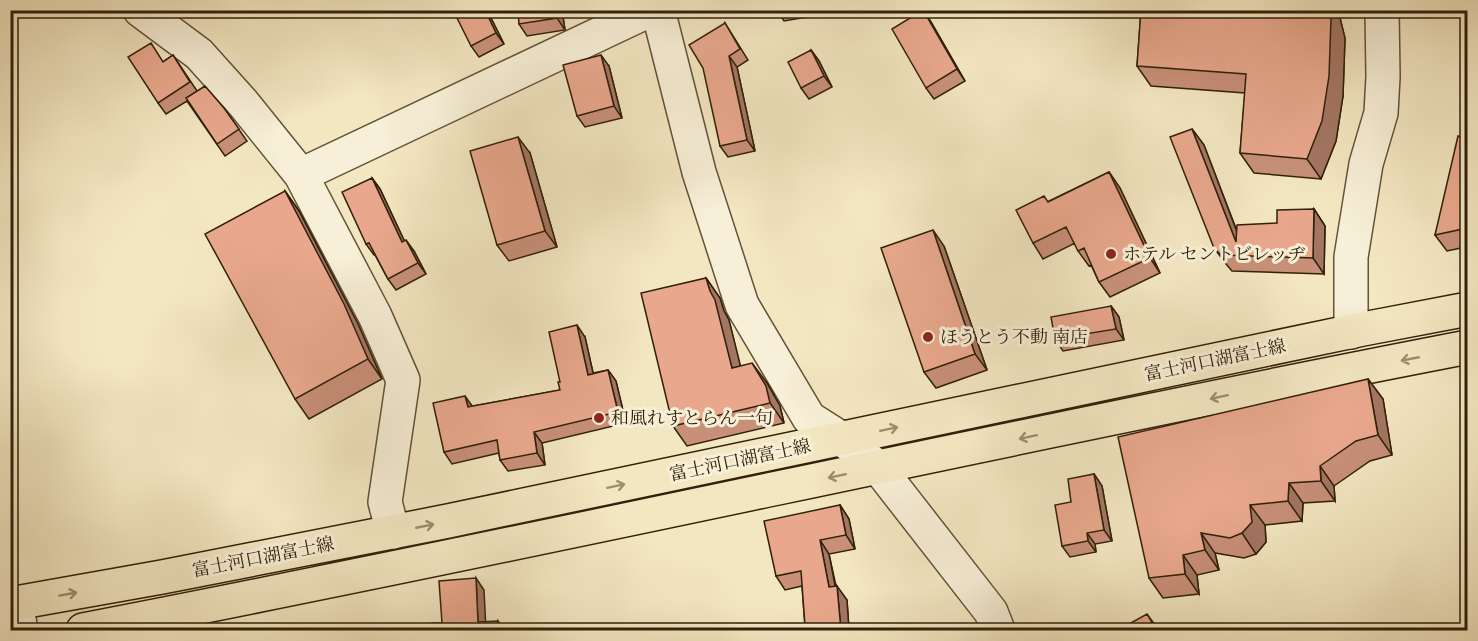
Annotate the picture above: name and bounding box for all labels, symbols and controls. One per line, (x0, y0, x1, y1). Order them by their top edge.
place label: ホテル セントビレッヂ (1123, 243, 1306, 269)
marker: ホテル セントビレッヂ (1104, 247, 1118, 261)
place label: ほうとう不動 南店 (940, 326, 1088, 352)
marker: ほうとう不動 南店 (921, 330, 935, 344)
street label: 富士河口湖富士線 (1142, 334, 1289, 390)
one-way arrow (1401, 353, 1420, 364)
one-way arrow (1210, 392, 1229, 403)
place label: 和風れすとらん一句 (611, 407, 773, 433)
marker: 和風れすとらん一句 (592, 411, 606, 425)
one-way arrow (879, 423, 898, 435)
one-way arrow (1019, 431, 1038, 443)
street label: 富士河口湖富士線 (667, 434, 814, 490)
one-way arrow (828, 471, 847, 482)
one-way arrow (605, 480, 625, 491)
one-way arrow (414, 520, 434, 531)
street label: 富士河口湖富士線 (190, 532, 337, 585)
one-way arrow (58, 588, 77, 599)

